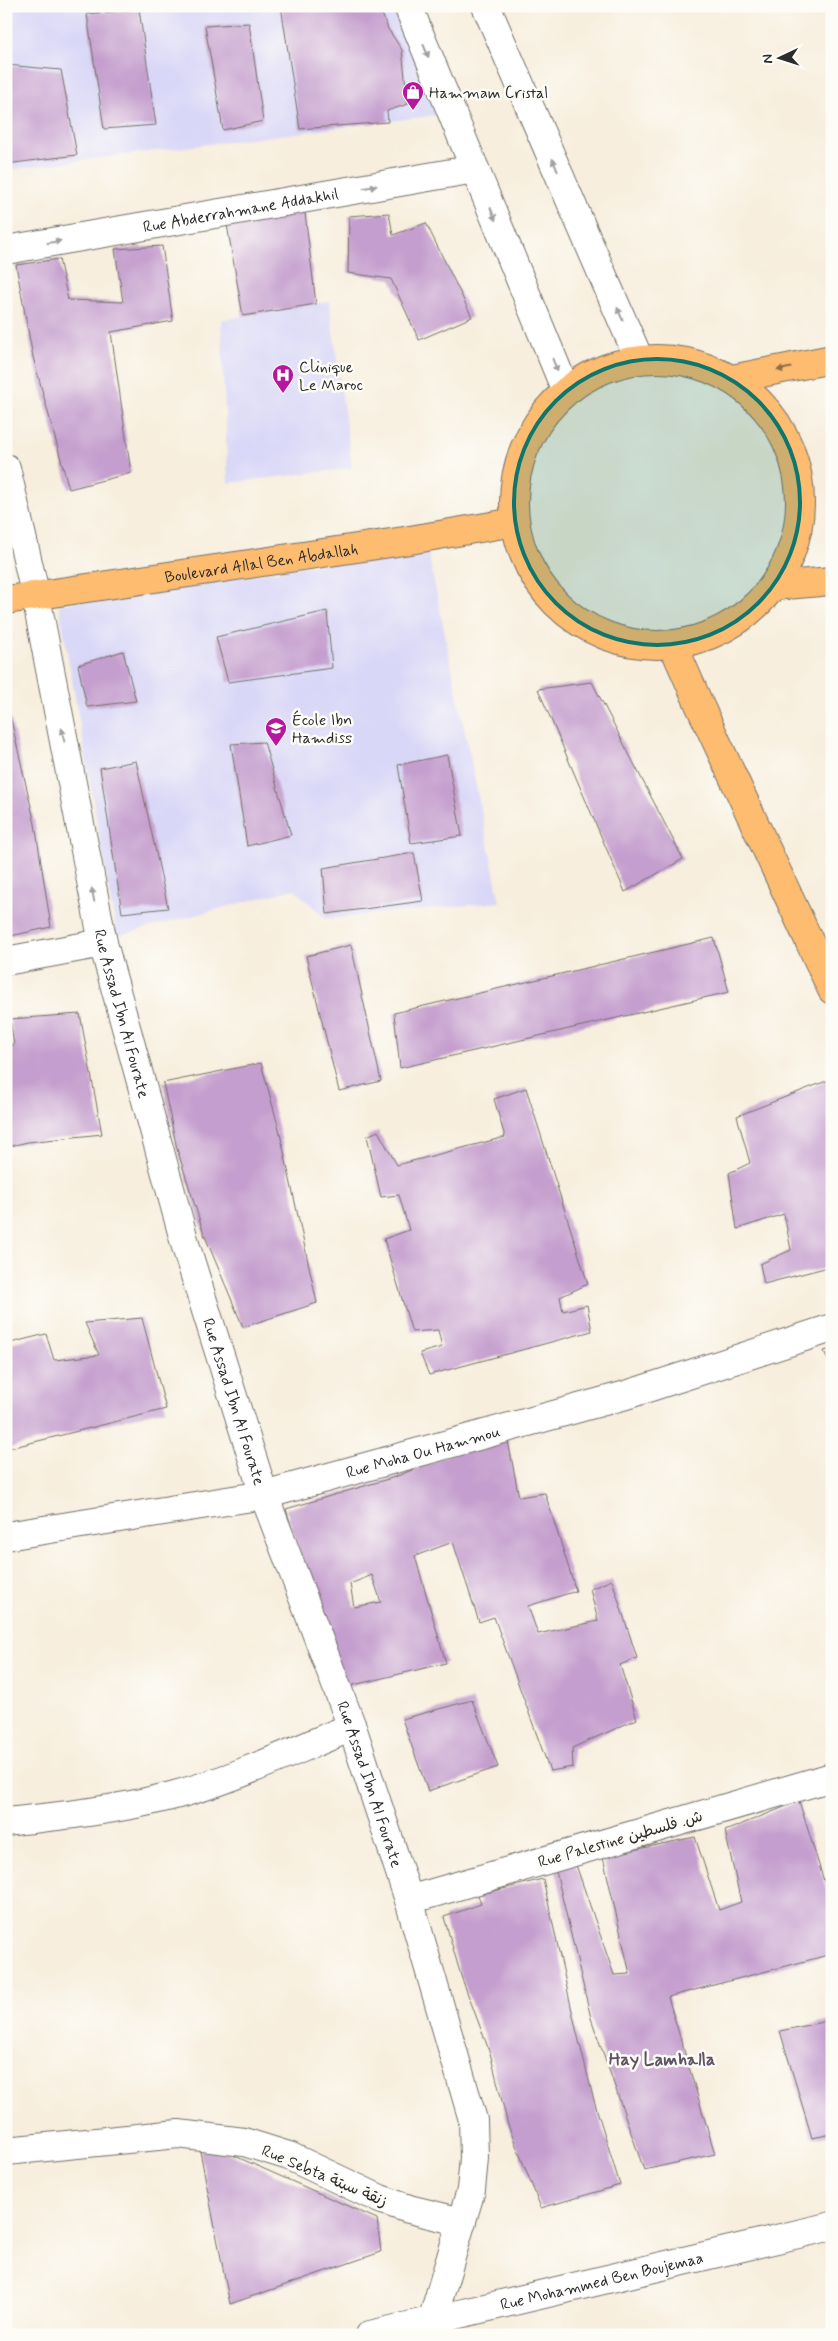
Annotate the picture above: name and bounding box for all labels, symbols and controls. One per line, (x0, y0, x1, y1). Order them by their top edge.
north arrow (756, 32, 806, 82)
one-way arrow (423, 44, 431, 58)
text: N (759, 54, 777, 64)
shop icon: Hammam Cristal (401, 80, 425, 111)
place label: Hammam Cristal (429, 83, 548, 104)
one-way arrow (551, 158, 559, 172)
one-way arrow (362, 183, 378, 191)
street label: Rue Abderrahmane Addakhil (141, 184, 340, 238)
one-way arrow (490, 207, 498, 221)
one-way arrow (47, 237, 63, 245)
one-way arrow (616, 307, 624, 321)
place label: Clinique Le Maroc (299, 357, 364, 396)
one-way arrow (552, 357, 559, 372)
hospital icon: Clinique Le Maroc (271, 363, 295, 394)
one-way arrow (776, 365, 792, 373)
street label: Boulevard Allal Ben Abdallah (163, 539, 359, 588)
place label: École Ibn Hamdiss (292, 710, 352, 749)
school or university icon: École Ibn Hamdiss (264, 716, 288, 747)
one-way arrow (58, 727, 66, 743)
one-way arrow (89, 886, 97, 902)
street label: Rue Assad Ibn Al Fourate (89, 928, 154, 1101)
street label: Rue Assad Ibn Al Fourate (197, 1316, 269, 1488)
street label: Rue Moha Ou Hammou (344, 1421, 503, 1484)
street label: Rue Assad Ibn Al Fourate (331, 1698, 407, 1870)
street label: Rue Palestine ش. فلسطين (536, 1806, 705, 1873)
district label: Hay Lamhalla (609, 2048, 715, 2072)
street label: Rue Sebta زنقة سبتة (258, 2140, 391, 2212)
street label: Rue Mohammed Ben Boujemaa (498, 2248, 706, 2316)

